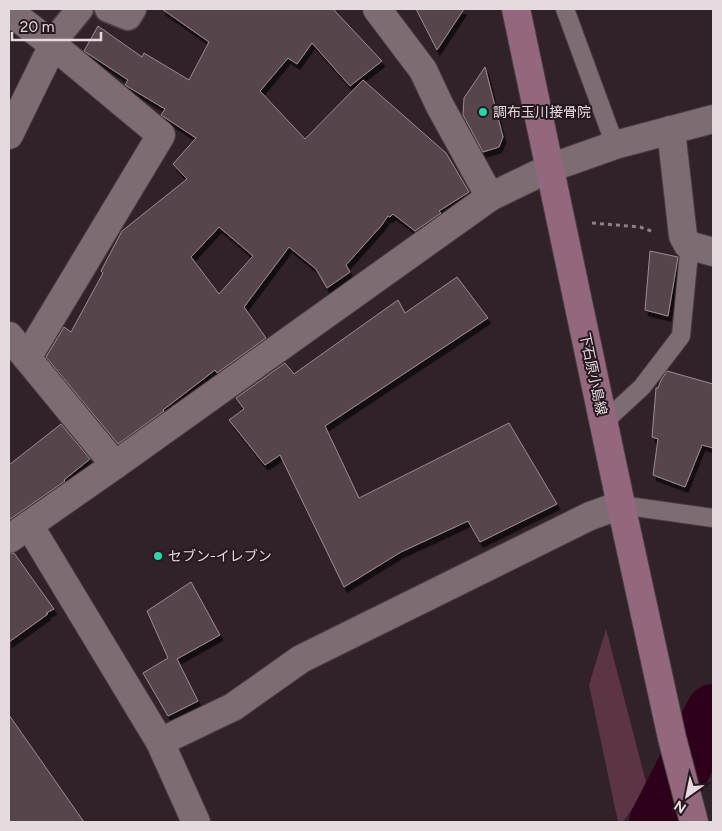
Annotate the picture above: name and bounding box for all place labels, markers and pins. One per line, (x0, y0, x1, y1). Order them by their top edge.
place label: 調布玉川接骨院 (493, 104, 591, 121)
marker: 調布玉川接骨院 (477, 106, 489, 118)
place label: セブン-イレブン (168, 548, 272, 565)
marker: セブン-イレブン (152, 550, 164, 562)

